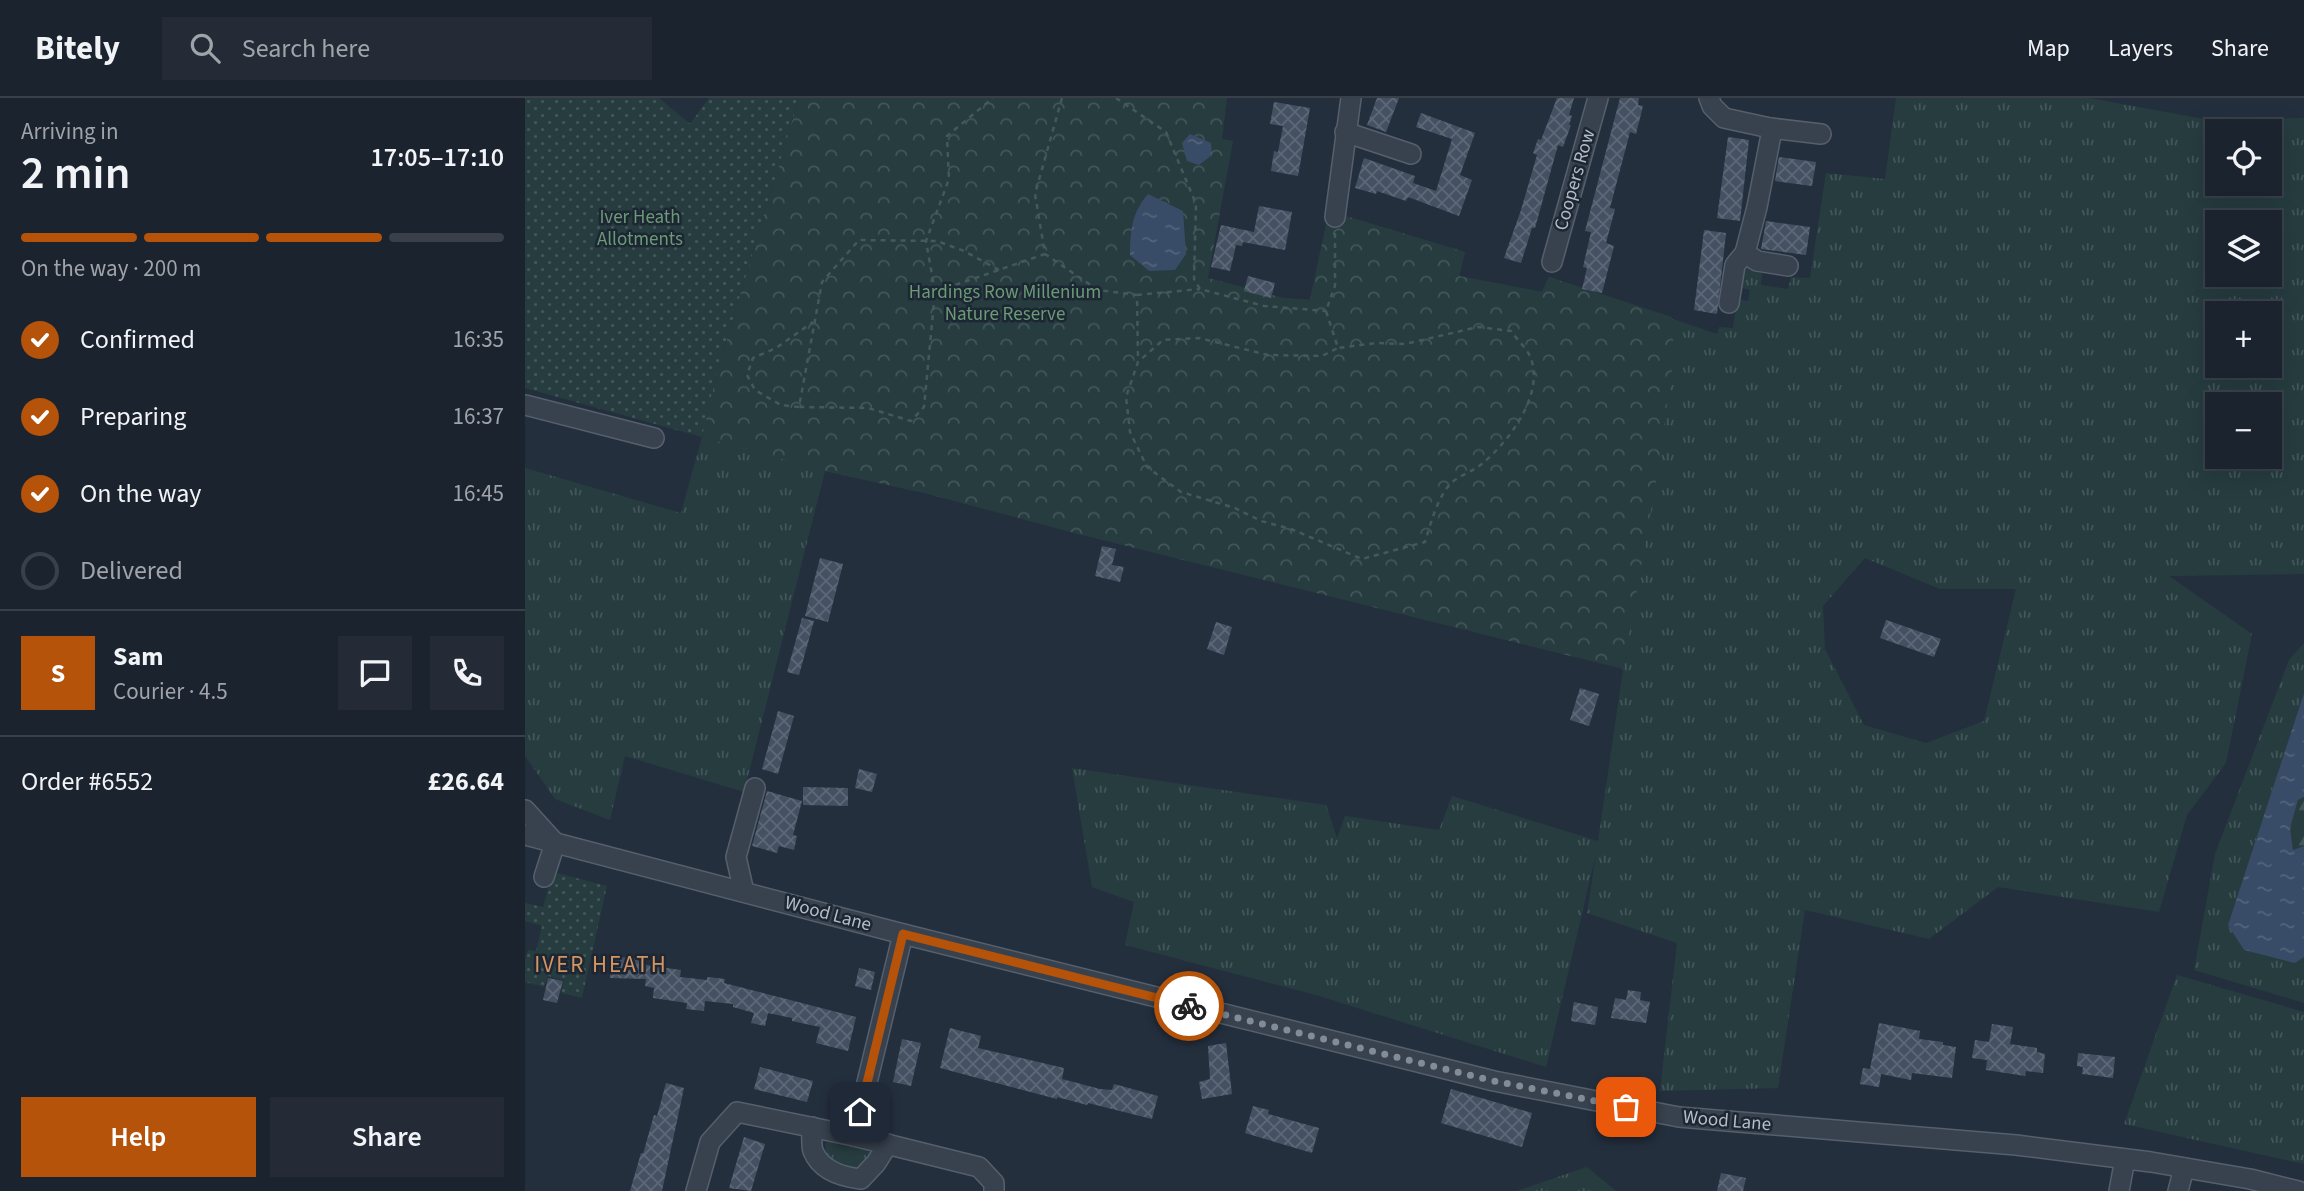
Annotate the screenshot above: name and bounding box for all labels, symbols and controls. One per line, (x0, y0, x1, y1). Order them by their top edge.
search box (162, 17, 652, 80)
text: Bitely (35, 25, 120, 72)
icon: search (186, 29, 224, 67)
text: Search here (242, 30, 370, 67)
text: Map (2027, 31, 2070, 66)
text: Layers (2108, 31, 2173, 66)
text: Share (2211, 31, 2269, 66)
text: Arriving in (21, 115, 119, 148)
map controls (2205, 119, 2282, 469)
button: locate (2205, 119, 2282, 196)
street label: Coopers Row (1548, 126, 1602, 234)
text: 17:05–17:10 (371, 139, 504, 176)
text: 2 min (21, 141, 130, 206)
park label: Iver Heath Allotments (597, 204, 683, 253)
button: layers (2205, 210, 2282, 287)
text: On the way · 200 m (21, 252, 201, 285)
park label: Hardings Row Millenium Nature Reserve (909, 279, 1101, 328)
button: + (2205, 301, 2282, 378)
icon: check (21, 321, 59, 359)
text: Confirmed (80, 321, 195, 358)
text: 16:35 (453, 323, 504, 356)
button: − (2205, 392, 2282, 469)
icon: check (21, 398, 59, 436)
text: Preparing (80, 398, 186, 435)
text: 16:37 (453, 400, 504, 433)
icon: check (21, 475, 59, 513)
text: On the way (80, 475, 201, 512)
text: 16:45 (453, 477, 504, 510)
text: Delivered (80, 552, 183, 589)
button: chat (338, 636, 412, 710)
button: phone (430, 636, 504, 710)
text: Sam (113, 638, 163, 675)
text: S (51, 655, 65, 692)
text: Courier · 4.5 (113, 675, 228, 708)
text: Order #6552 (21, 763, 153, 800)
text: £26.64 (428, 763, 504, 800)
street label: Wood Lane (782, 890, 874, 938)
district label: IVER HEATH (534, 948, 668, 981)
courier (1154, 971, 1224, 1041)
icon: bike (1170, 987, 1208, 1025)
pin (1596, 1077, 1656, 1137)
pin (830, 1082, 890, 1142)
icon: bag (1607, 1088, 1645, 1126)
icon: home (841, 1093, 879, 1131)
button: Help (21, 1097, 256, 1177)
button: Share (270, 1097, 504, 1177)
street label: Wood Lane (1682, 1104, 1772, 1138)

